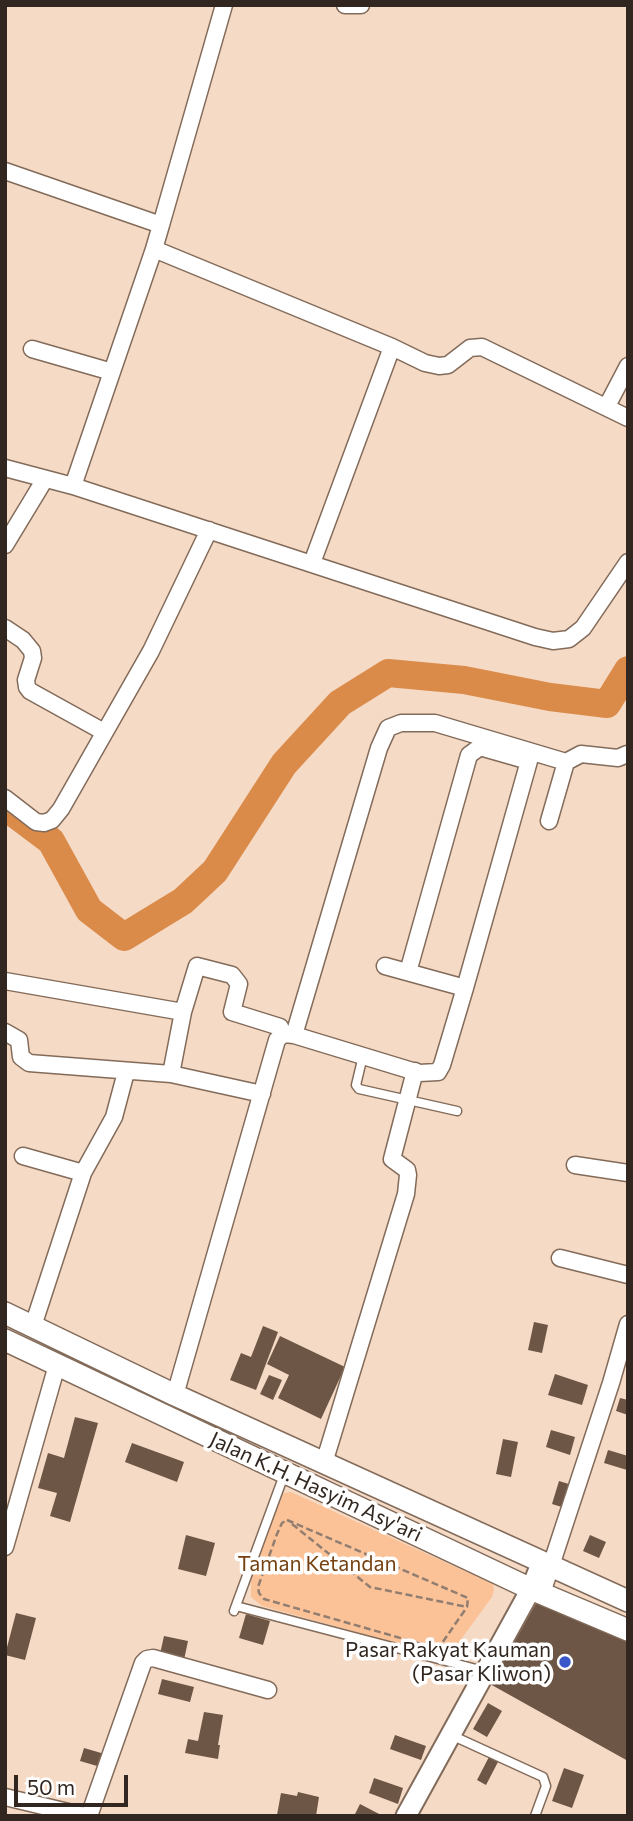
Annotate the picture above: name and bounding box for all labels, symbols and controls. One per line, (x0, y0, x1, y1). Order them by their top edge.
street label: Jalan K.H. Hasyim Asy'ari (206, 1427, 426, 1547)
park label: Taman Ketandan (237, 1551, 397, 1577)
place label: Pasar Rakyat Kauman (Pasar Kliwon) (345, 1637, 551, 1687)
marker: Pasar Rakyat Kauman (Pasar Kliwon) (557, 1654, 573, 1670)
scale bar (18, 1762, 131, 1806)
text: 50 m (27, 1774, 75, 1799)

